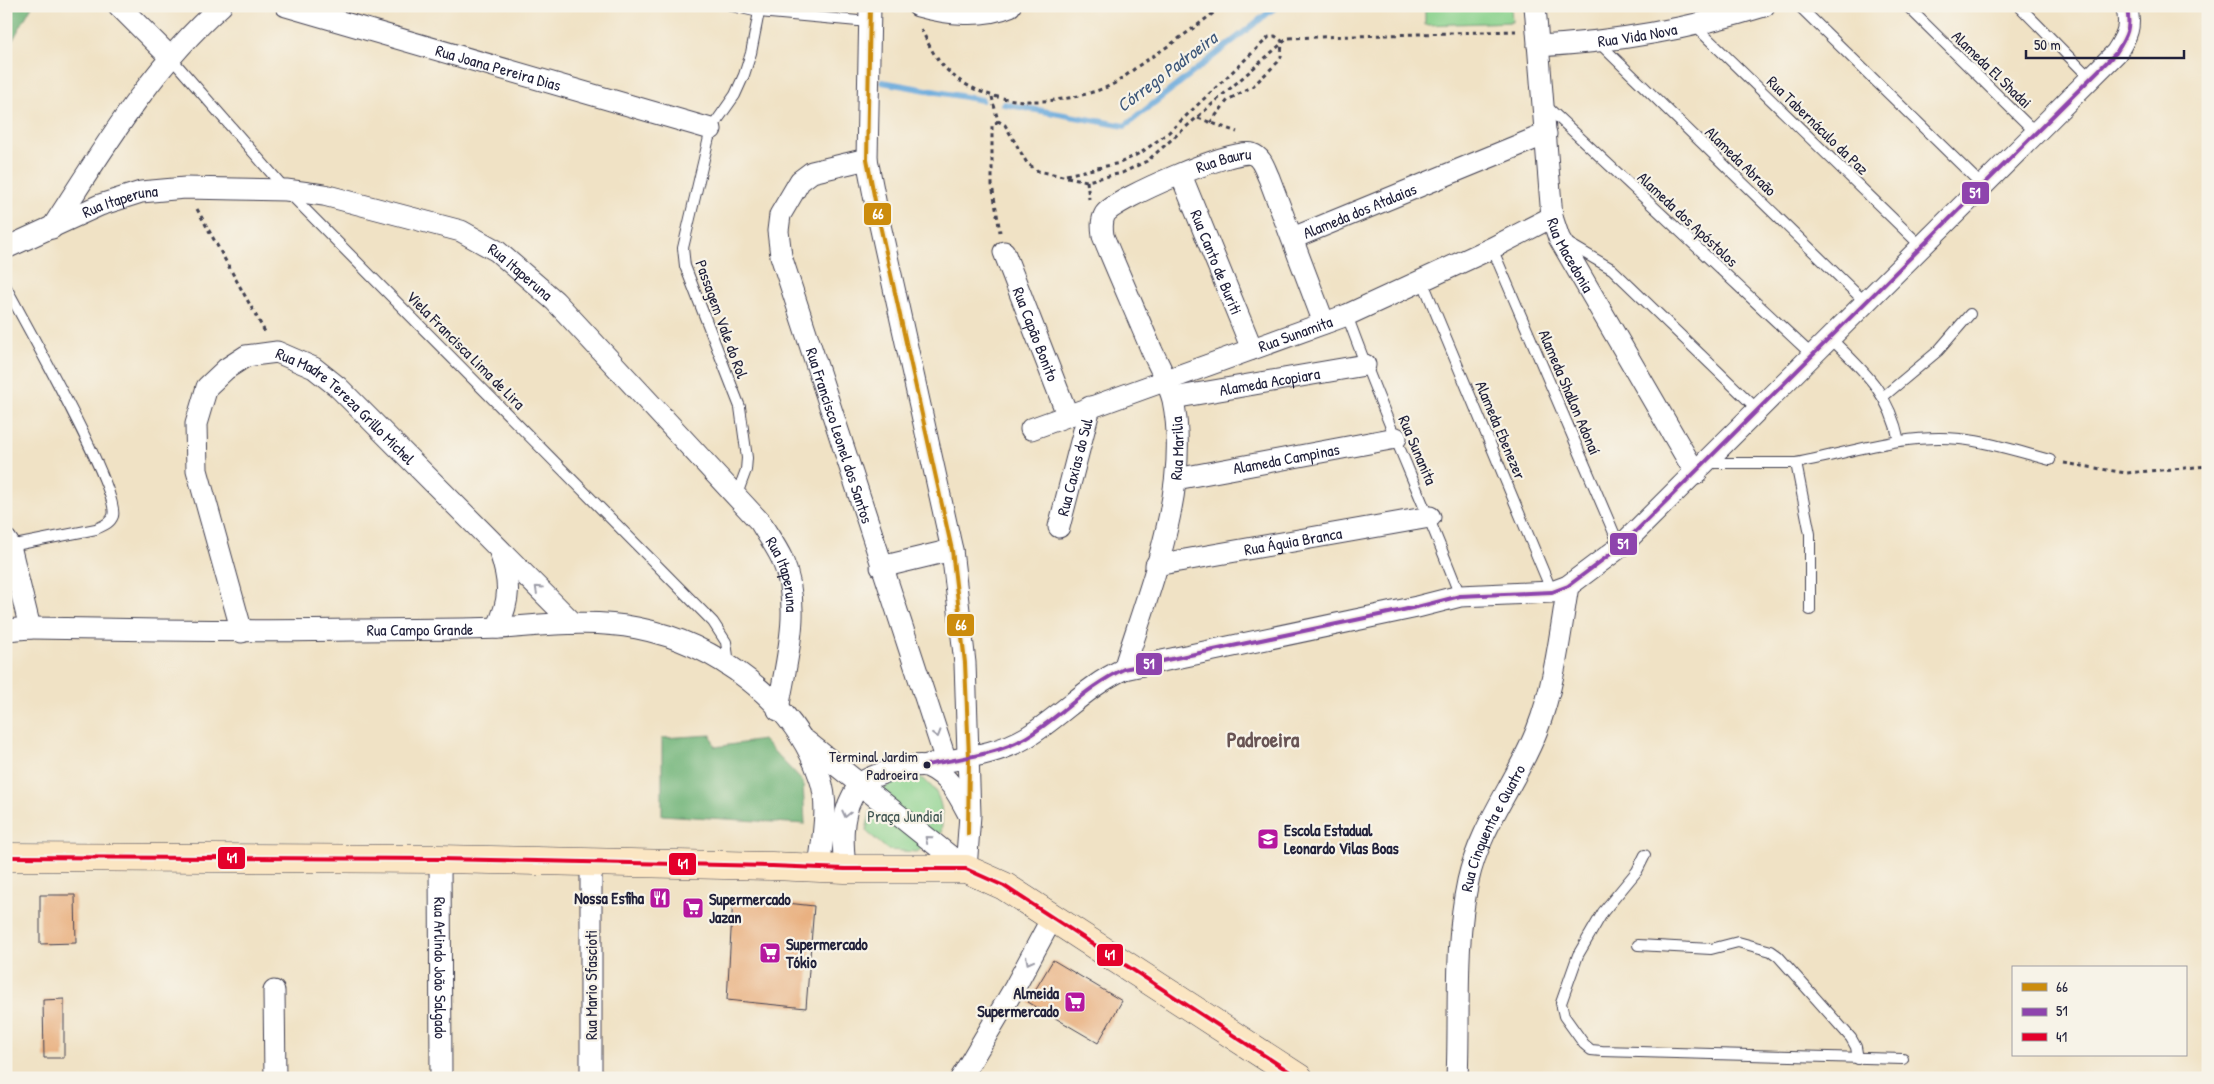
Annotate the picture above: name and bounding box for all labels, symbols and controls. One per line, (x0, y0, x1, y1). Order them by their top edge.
street label: Rua Vida Nova (1596, 18, 1679, 52)
water label: Córrego Padroeira (1111, 24, 1224, 118)
street label: Alameda El Shadai (1947, 25, 2037, 113)
scale bar (2026, 28, 2184, 60)
text: 50 m (2034, 34, 2061, 55)
street label: Rua Joana Pereira Dias (433, 39, 564, 96)
street label: Rua Tabernáculo da Paz (1762, 71, 1874, 180)
street label: Alameda Abraão (1701, 121, 1782, 201)
street label: Rua Bauru (1193, 142, 1252, 178)
street label: Alameda dos Apóstolos (1633, 166, 1743, 272)
street label: Alameda dos Atalaias (1300, 178, 1420, 244)
street label: Rua Itaperuna (78, 180, 159, 223)
line badge: 51 (1961, 181, 1990, 205)
text: 51 (1969, 183, 1981, 202)
line badge: 66 (863, 202, 892, 226)
text: 66 (872, 204, 884, 223)
street label: Rua Canto de Buriti (1185, 206, 1248, 318)
street label: Rua Macedonia (1542, 215, 1599, 296)
street label: Rua Itaperuna (485, 237, 558, 305)
street label: Passagem Vale do Rol (690, 257, 754, 382)
street label: Rua Capão Bonito (1008, 284, 1064, 385)
street label: Viela Francisca Lima de Lira (402, 286, 530, 414)
street label: Rua Sunamita (1255, 310, 1335, 357)
street label: Alameda Shallon Adonaí (1534, 326, 1606, 458)
street label: Rua Madre Tereza Grillo Michel (272, 342, 421, 470)
street label: Rua Francisco Leonel dos Santos (801, 345, 879, 526)
street label: Alameda Acopiara (1218, 362, 1321, 401)
street label: Alameda Ebenezer (1470, 377, 1532, 483)
street label: Rua Sunanita (1394, 412, 1442, 488)
street label: Rua Caxias do Sul (1051, 415, 1098, 518)
street label: Rua Marilia (1164, 415, 1188, 481)
street label: Alameda Campinas (1231, 438, 1341, 479)
street label: Rua Águia Branca (1242, 522, 1344, 560)
street label: Rua Itaperuna (761, 532, 803, 612)
line badge: 51 (1609, 532, 1638, 556)
text: 51 (1617, 534, 1629, 553)
one-way arrow (535, 586, 544, 595)
line badge: 66 (946, 613, 975, 637)
text: 66 (955, 615, 967, 634)
street label: Rua Campo Grande (366, 618, 474, 641)
line badge: 51 (1135, 652, 1163, 676)
text: 51 (1143, 654, 1155, 673)
district label: Padroeira (1227, 725, 1300, 754)
one-way arrow (932, 729, 942, 738)
place label: Terminal Jardim Padroeira (829, 746, 918, 785)
marker: Terminal Jardim Padroeira (922, 760, 932, 770)
street label: Rua Cinquenta e Quatro (1455, 760, 1531, 893)
park label: Praça Jundiaí (867, 805, 943, 827)
one-way arrow (841, 810, 852, 819)
place label: Escola Estadual Leonardo Vilas Boas (1284, 819, 1400, 859)
school or university icon: Escola Estadual Leonardo Vilas Boas (1256, 827, 1280, 851)
one-way arrow (925, 836, 934, 844)
line badge: 41 (217, 846, 246, 870)
text: 41 (227, 848, 237, 867)
line badge: 41 (668, 852, 697, 876)
text: 41 (678, 854, 688, 873)
restaurant icon: Nossa Esfiha (648, 886, 672, 910)
place label: Nossa Esfiha (574, 887, 645, 909)
place label: Supermercado Jazan (709, 888, 791, 928)
supermarket icon: Supermercado Jazan (681, 896, 705, 920)
street label: Rua Arlindo João Salgado (429, 897, 452, 1040)
street label: Rua Mario Sfascioti (580, 930, 602, 1040)
place label: Supermercado Tókio (785, 933, 868, 973)
supermarket icon: Supermercado Tókio (758, 941, 782, 965)
line badge: 41 (1096, 943, 1124, 967)
text: 41 (1105, 945, 1115, 964)
one-way arrow (1025, 956, 1035, 965)
legend (2012, 966, 2186, 1056)
text: 66 (2056, 976, 2068, 997)
place label: Almeida Supermercado (977, 982, 1060, 1023)
supermarket icon: Almeida Supermercado (1063, 990, 1087, 1014)
text: 51 (2056, 1000, 2068, 1021)
text: 41 (2056, 1026, 2067, 1047)

